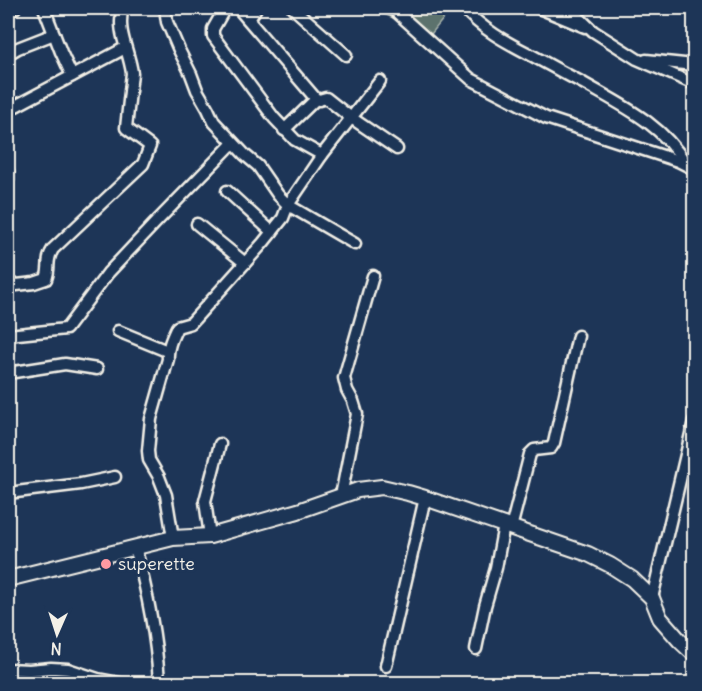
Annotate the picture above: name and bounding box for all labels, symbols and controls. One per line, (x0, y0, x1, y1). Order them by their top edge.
place label: superette (118, 552, 195, 575)
marker: superette (99, 557, 113, 571)
north arrow (27, 604, 87, 664)
text: N (50, 639, 62, 659)

